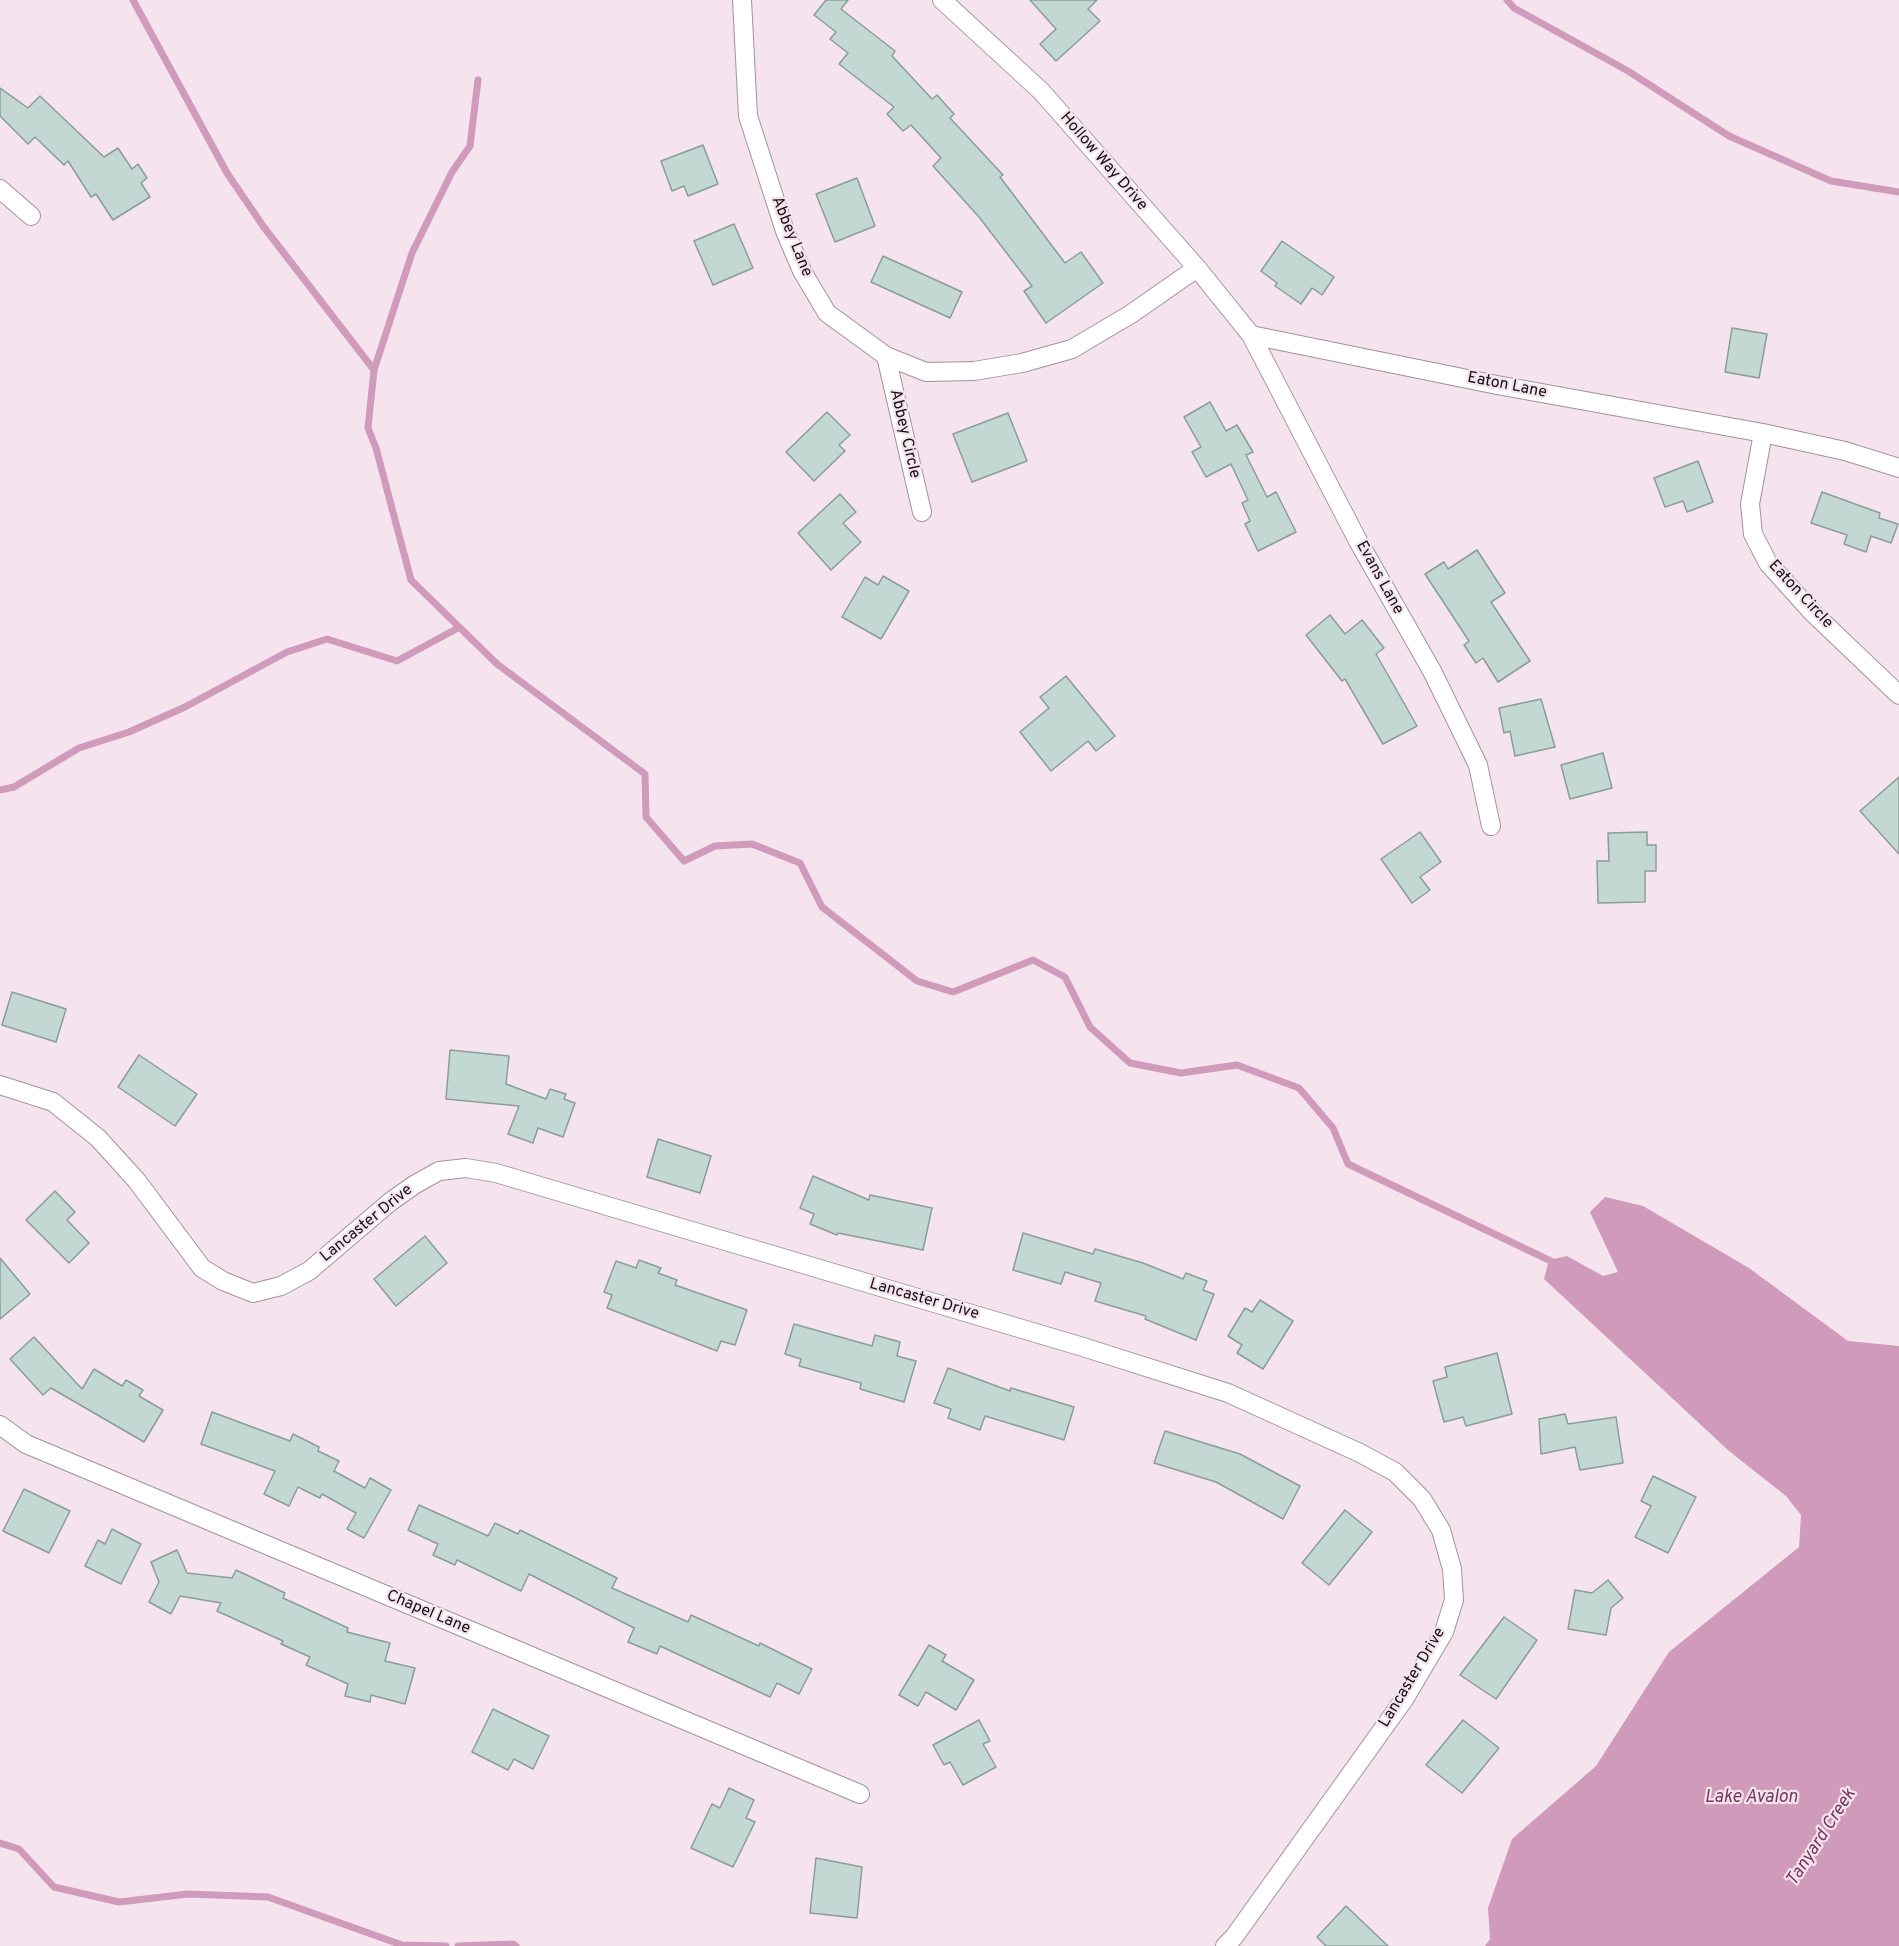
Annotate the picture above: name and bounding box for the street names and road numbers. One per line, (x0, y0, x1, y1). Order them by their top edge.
street label: Hollow Way Drive (1055, 109, 1151, 215)
street label: Abbey Lane (766, 194, 816, 280)
street label: Eaton Lane (1466, 369, 1548, 403)
street label: Abbey Circle (884, 388, 924, 480)
street label: Evans Lane (1351, 538, 1407, 618)
street label: Eaton Circle (1764, 557, 1836, 633)
street label: Lancaster Drive (317, 1181, 417, 1267)
street label: Lancaster Drive (867, 1275, 981, 1325)
street label: Chapel Lane (383, 1587, 473, 1639)
street label: Lancaster Drive (1376, 1625, 1450, 1731)

